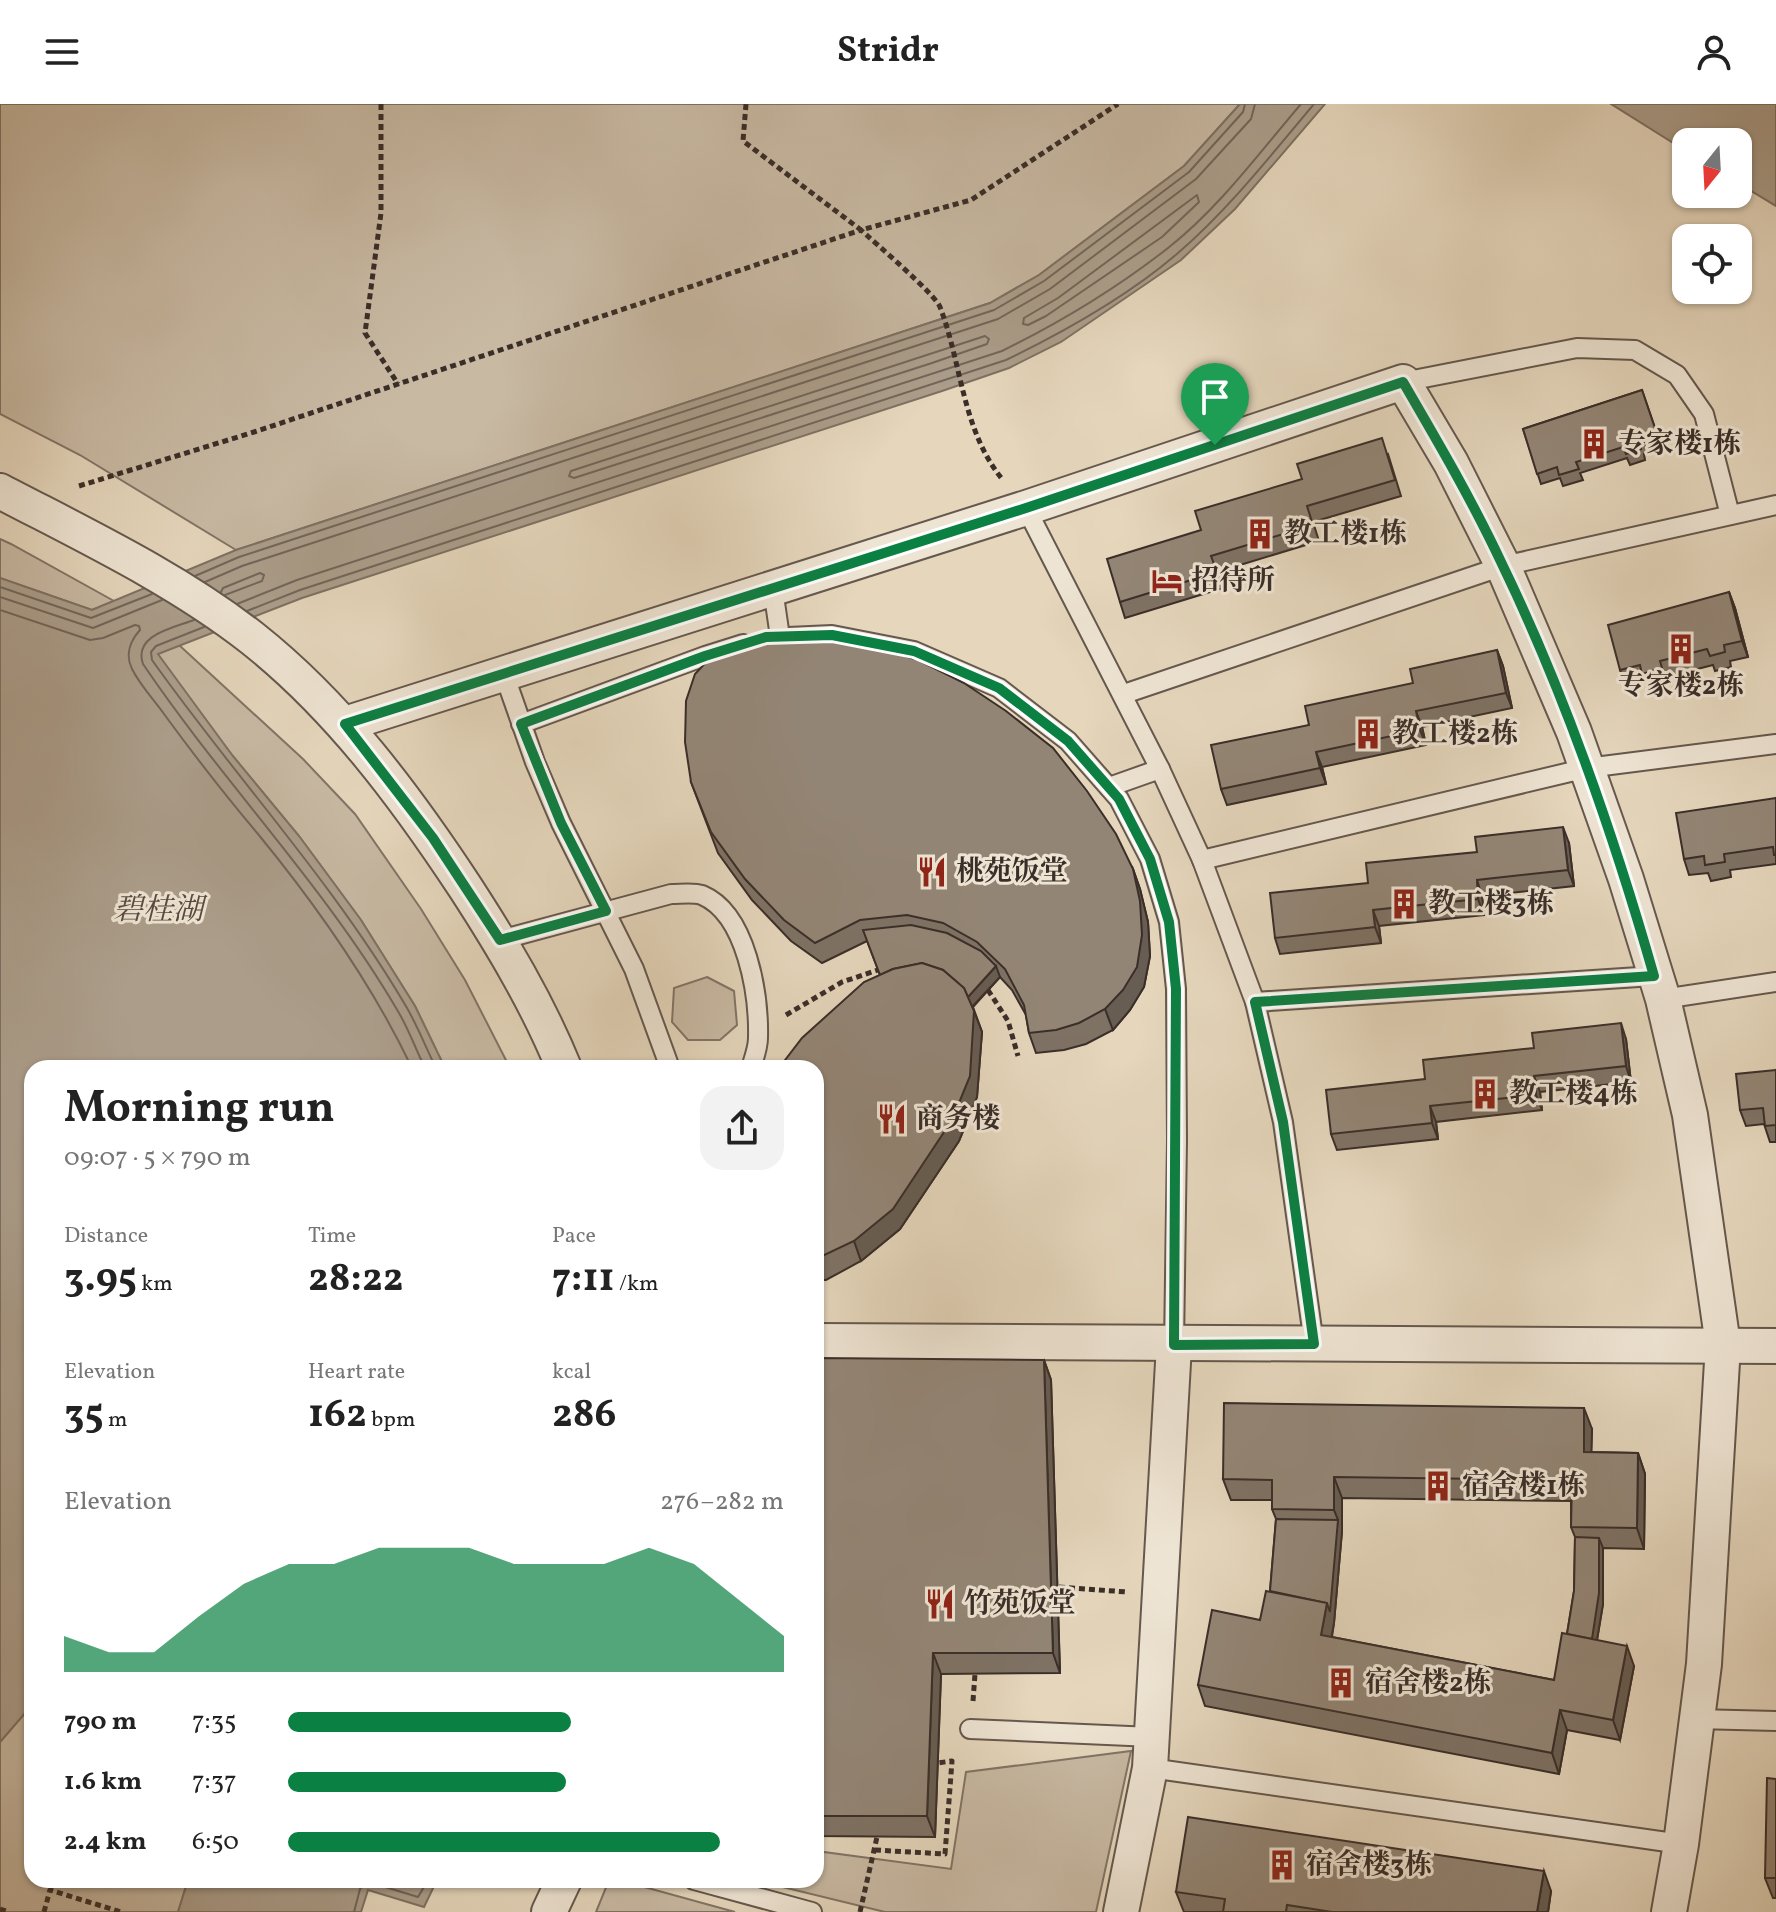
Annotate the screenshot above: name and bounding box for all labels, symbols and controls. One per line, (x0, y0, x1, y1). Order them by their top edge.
text: Stridr (837, 27, 939, 77)
icon: menu (40, 30, 84, 74)
icon: person (1692, 30, 1736, 74)
north arrow (1672, 128, 1752, 208)
map controls (1672, 128, 1752, 304)
button: locate (1672, 224, 1752, 304)
pin (1181, 363, 1249, 445)
icon: arrive (1193, 375, 1237, 419)
place label: 专家楼1栋 (1618, 425, 1741, 464)
building icon: 专家楼1栋 (1577, 427, 1611, 461)
place label: 教工楼1栋 (1284, 515, 1407, 554)
building icon: 教工楼1栋 (1243, 517, 1277, 551)
place label: 招待所 (1191, 562, 1275, 601)
hotel icon: 招待所 (1150, 564, 1184, 598)
building icon: 专家楼2栋 (1664, 632, 1698, 666)
place label: 专家楼2栋 (1618, 667, 1744, 706)
place label: 教工楼2栋 (1392, 715, 1519, 754)
building icon: 教工楼2栋 (1351, 717, 1385, 751)
place label: 桃苑饭堂 (956, 853, 1068, 892)
restaurant icon: 桃苑饭堂 (915, 855, 949, 889)
place label: 教工楼3栋 (1428, 885, 1554, 924)
building icon: 教工楼3栋 (1387, 887, 1421, 921)
water label: 碧桂湖 (113, 890, 208, 932)
place label: 教工楼4栋 (1509, 1075, 1638, 1114)
building icon: 教工楼4栋 (1468, 1077, 1502, 1111)
text: Morning run (64, 1079, 335, 1140)
button: share (700, 1086, 784, 1170)
place label: 商务楼 (916, 1100, 1000, 1139)
restaurant icon: 商务楼 (875, 1102, 909, 1136)
text: 09:07 · 5 × 790 m (64, 1140, 251, 1176)
text: Distance (64, 1221, 148, 1252)
text: Time (308, 1221, 356, 1252)
text: Pace (552, 1221, 596, 1252)
text: 3.95 (64, 1252, 137, 1308)
text: 28:22 (308, 1252, 404, 1308)
text: 7:11 (552, 1252, 615, 1308)
text: km (137, 1269, 173, 1300)
text: /km (615, 1269, 659, 1300)
text: Elevation (64, 1357, 155, 1388)
text: Heart rate (308, 1357, 405, 1388)
text: kcal (552, 1357, 591, 1388)
text: 35 (64, 1388, 104, 1444)
text: 162 (308, 1388, 367, 1444)
text: 286 (552, 1388, 617, 1444)
text: m (104, 1405, 128, 1436)
text: bpm (367, 1405, 415, 1436)
place label: 宿舍楼1栋 (1462, 1467, 1585, 1506)
building icon: 宿舍楼1栋 (1421, 1469, 1455, 1503)
text: Elevation (64, 1484, 172, 1520)
text: 276–282 m (660, 1484, 784, 1520)
place label: 竹苑饭堂 (964, 1585, 1076, 1624)
restaurant icon: 竹苑饭堂 (923, 1587, 957, 1621)
place label: 宿舍楼2栋 (1365, 1664, 1492, 1703)
building icon: 宿舍楼2栋 (1324, 1666, 1358, 1700)
text: 790 m (64, 1704, 137, 1740)
text: 7:35 (192, 1704, 237, 1740)
text: 1.6 km (64, 1764, 142, 1800)
text: 7:37 (192, 1764, 237, 1800)
text: 2.4 km (64, 1824, 147, 1860)
text: 6:50 (192, 1824, 239, 1860)
place label: 宿舍楼3栋 (1306, 1846, 1432, 1885)
building icon: 宿舍楼3栋 (1265, 1848, 1299, 1882)

